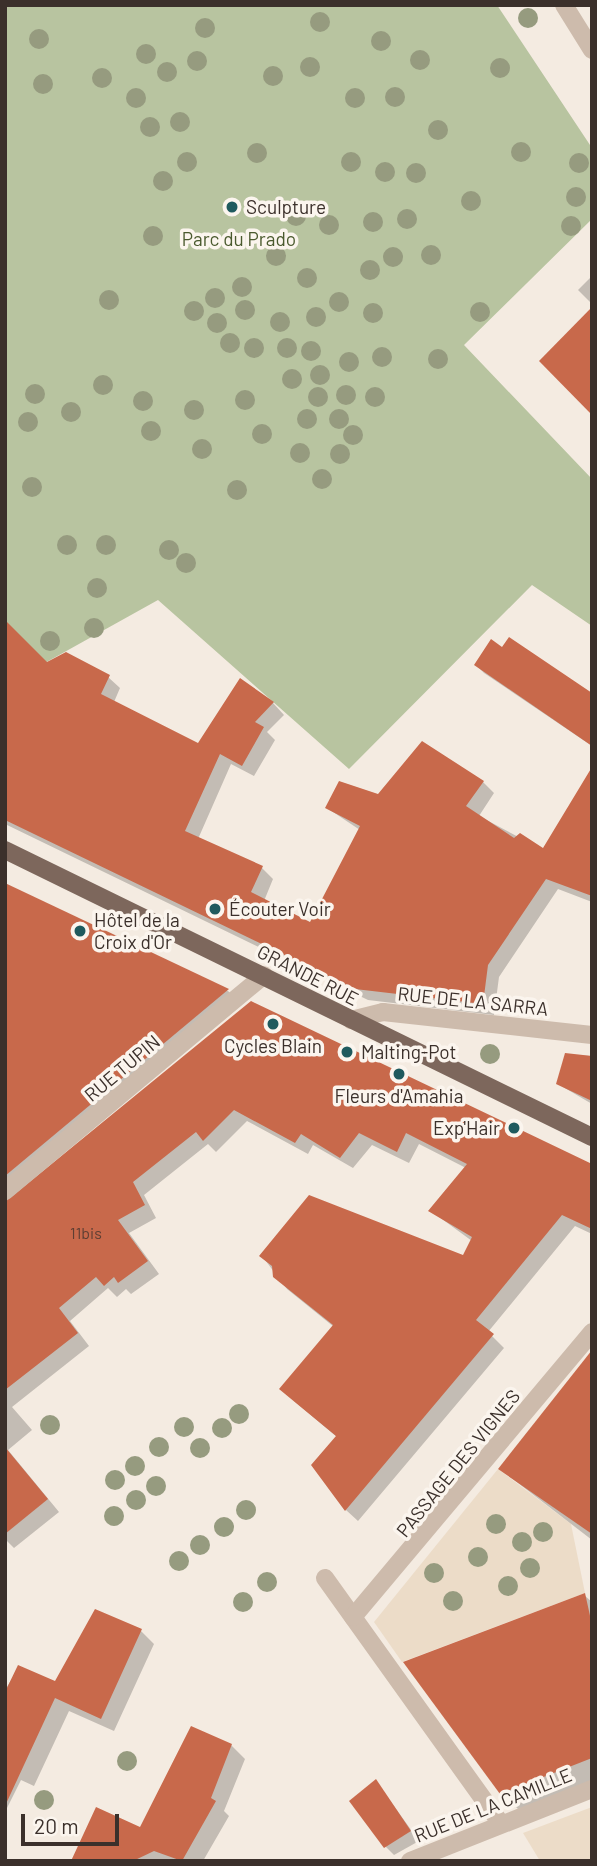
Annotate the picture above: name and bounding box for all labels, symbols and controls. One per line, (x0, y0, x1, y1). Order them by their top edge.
place label: Sculpture (246, 196, 326, 218)
marker: Sculpture (224, 199, 240, 215)
park label: Parc du Prado (182, 228, 296, 250)
place label: Écouter Voir (229, 898, 331, 920)
marker: Écouter Voir (207, 901, 223, 917)
place label: Hôtel de la Croix d'Or (94, 909, 180, 953)
marker: Hôtel de la Croix d'Or (72, 923, 88, 939)
street label: GRANDE RUE (254, 940, 362, 1010)
street label: RUE DE LA SARRA (397, 982, 549, 1020)
marker: Cycles Blain (265, 1016, 281, 1032)
street label: RUE TUPIN (80, 1030, 164, 1106)
place label: Cycles Blain (224, 1035, 322, 1057)
place label: Malting-Pot (361, 1041, 456, 1063)
marker: Malting-Pot (339, 1044, 355, 1060)
marker: Fleurs d'Amahia (391, 1066, 407, 1082)
place label: Fleurs d'Amahia (335, 1085, 463, 1107)
place label: Exp'Hair (433, 1117, 500, 1139)
marker: Exp'Hair (506, 1120, 522, 1136)
house number: 11bis (70, 1223, 102, 1243)
street label: PASSAGE DES VIGNES (392, 1385, 524, 1541)
street label: RUE DE LA CAMILLE (411, 1763, 575, 1847)
scale bar (24, 1800, 122, 1844)
text: 20 m (34, 1813, 79, 1838)

